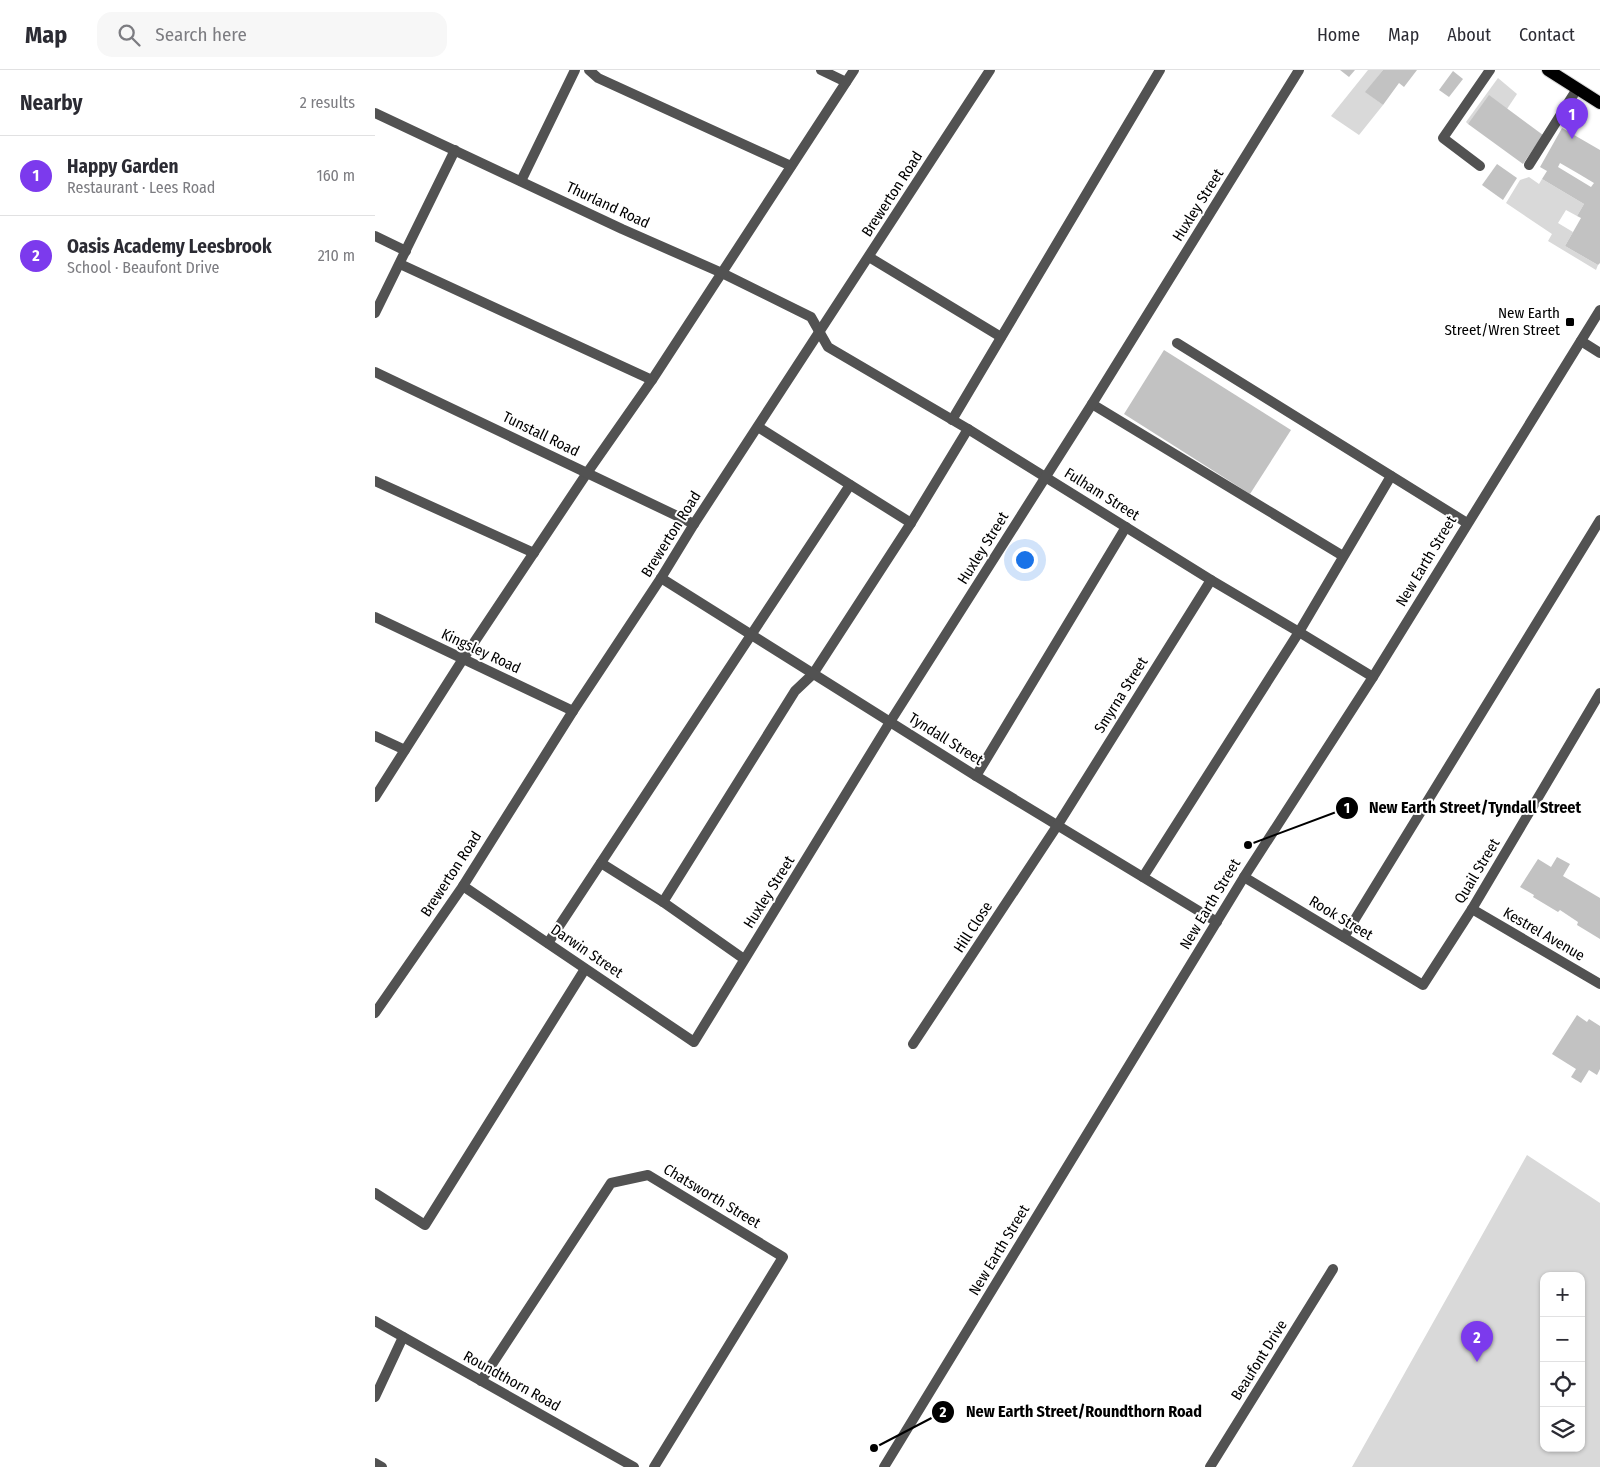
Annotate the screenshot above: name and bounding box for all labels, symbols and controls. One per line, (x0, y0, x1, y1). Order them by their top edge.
search box (97, 12, 447, 57)
text: Map (25, 21, 67, 49)
icon: search (115, 21, 143, 49)
text: Search here (155, 23, 247, 46)
text: Home (1317, 24, 1360, 46)
text: Map (1388, 24, 1419, 46)
text: About (1447, 24, 1491, 46)
text: Contact (1519, 24, 1575, 46)
text: Nearby (20, 90, 82, 116)
text: 2 results (300, 93, 355, 112)
pin: 1 (1556, 98, 1588, 139)
street label: Brewerton Road (858, 148, 926, 240)
text: Happy Garden (67, 155, 178, 178)
street label: Huxley Street (1169, 165, 1227, 244)
text: 1 (33, 166, 39, 185)
text: 160 m (316, 166, 355, 185)
text: Restaurant · Lees Road (67, 178, 215, 197)
street label: Thurland Road (564, 178, 652, 232)
text: Oasis Academy Leesbrook (67, 235, 272, 258)
text: 2 (32, 246, 40, 265)
text: 210 m (318, 246, 355, 265)
text: School · Beaufont Drive (67, 258, 219, 277)
place label: New Earth Street/Wren Street (1444, 304, 1560, 339)
marker: New Earth Street/Wren Street (1564, 316, 1576, 328)
street label: Tunstall Road (500, 408, 582, 460)
street label: Fulham Street (1061, 464, 1143, 524)
street label: Brewerton Road (637, 488, 705, 580)
street label: Huxley Street (954, 508, 1012, 587)
street label: New Earth Street (1392, 512, 1460, 610)
your location (1012, 547, 1038, 573)
street label: Kingsley Road (438, 625, 524, 677)
street label: Smyrna Street (1090, 653, 1152, 736)
street label: Tyndall Street (905, 709, 987, 769)
callout: New Earth Street/Tyndall Street (1334, 792, 1592, 823)
text: New Earth Street/Tyndall Street (1369, 798, 1581, 817)
text: 1 (1344, 799, 1350, 817)
street label: Brewerton Road (417, 828, 485, 920)
street label: Quail Street (1451, 835, 1504, 907)
street label: Huxley Street (740, 852, 798, 931)
street label: New Earth Street (1176, 855, 1244, 953)
street label: Rook Street (1306, 892, 1376, 944)
street label: Hill Close (950, 898, 996, 956)
street label: Kestrel Avenue (1500, 903, 1588, 965)
street label: Darwin Street (548, 920, 627, 982)
street label: Chatsworth Street (660, 1160, 764, 1232)
street label: New Earth Street (965, 1201, 1033, 1299)
map controls (1540, 1272, 1585, 1452)
button: + (1540, 1272, 1585, 1317)
street label: Beaufont Drive (1227, 1317, 1291, 1403)
button: − (1540, 1317, 1585, 1362)
pin: 2 (1461, 1321, 1493, 1362)
street label: Roundthorn Road (460, 1347, 564, 1415)
button: locate (1540, 1362, 1585, 1407)
callout: New Earth Street/Roundthorn Road (931, 1396, 1212, 1427)
text: New Earth Street/Roundthorn Road (966, 1402, 1202, 1421)
text: 2 (939, 1403, 947, 1421)
button: layers (1540, 1407, 1585, 1452)

